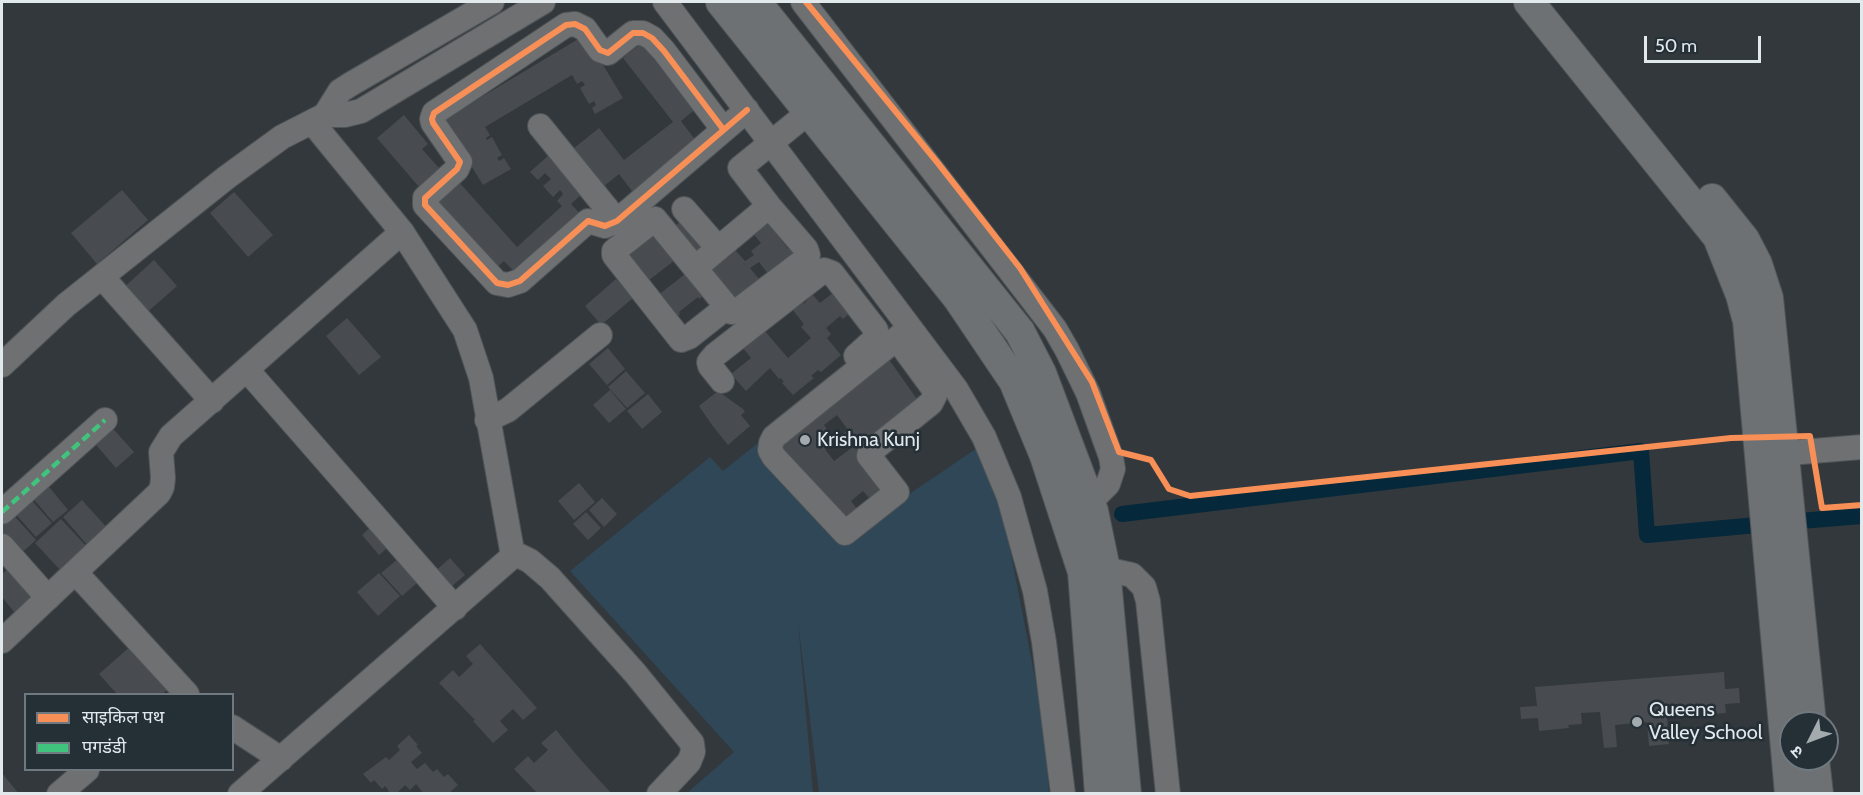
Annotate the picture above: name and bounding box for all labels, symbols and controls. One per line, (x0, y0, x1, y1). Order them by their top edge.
scale bar (1647, 24, 1764, 62)
text: 50 m (1655, 35, 1697, 57)
place label: Krishna Kunj (817, 428, 920, 452)
marker: Krishna Kunj (798, 433, 812, 447)
legend (24, 693, 234, 771)
place label: Queens Valley School (1649, 698, 1762, 745)
text: साइकिल पथ (82, 706, 164, 728)
north arrow (1779, 711, 1839, 771)
marker: Queens Valley School (1630, 715, 1644, 729)
text: पगडंडी (82, 736, 126, 758)
text: उ (1787, 742, 1807, 762)

